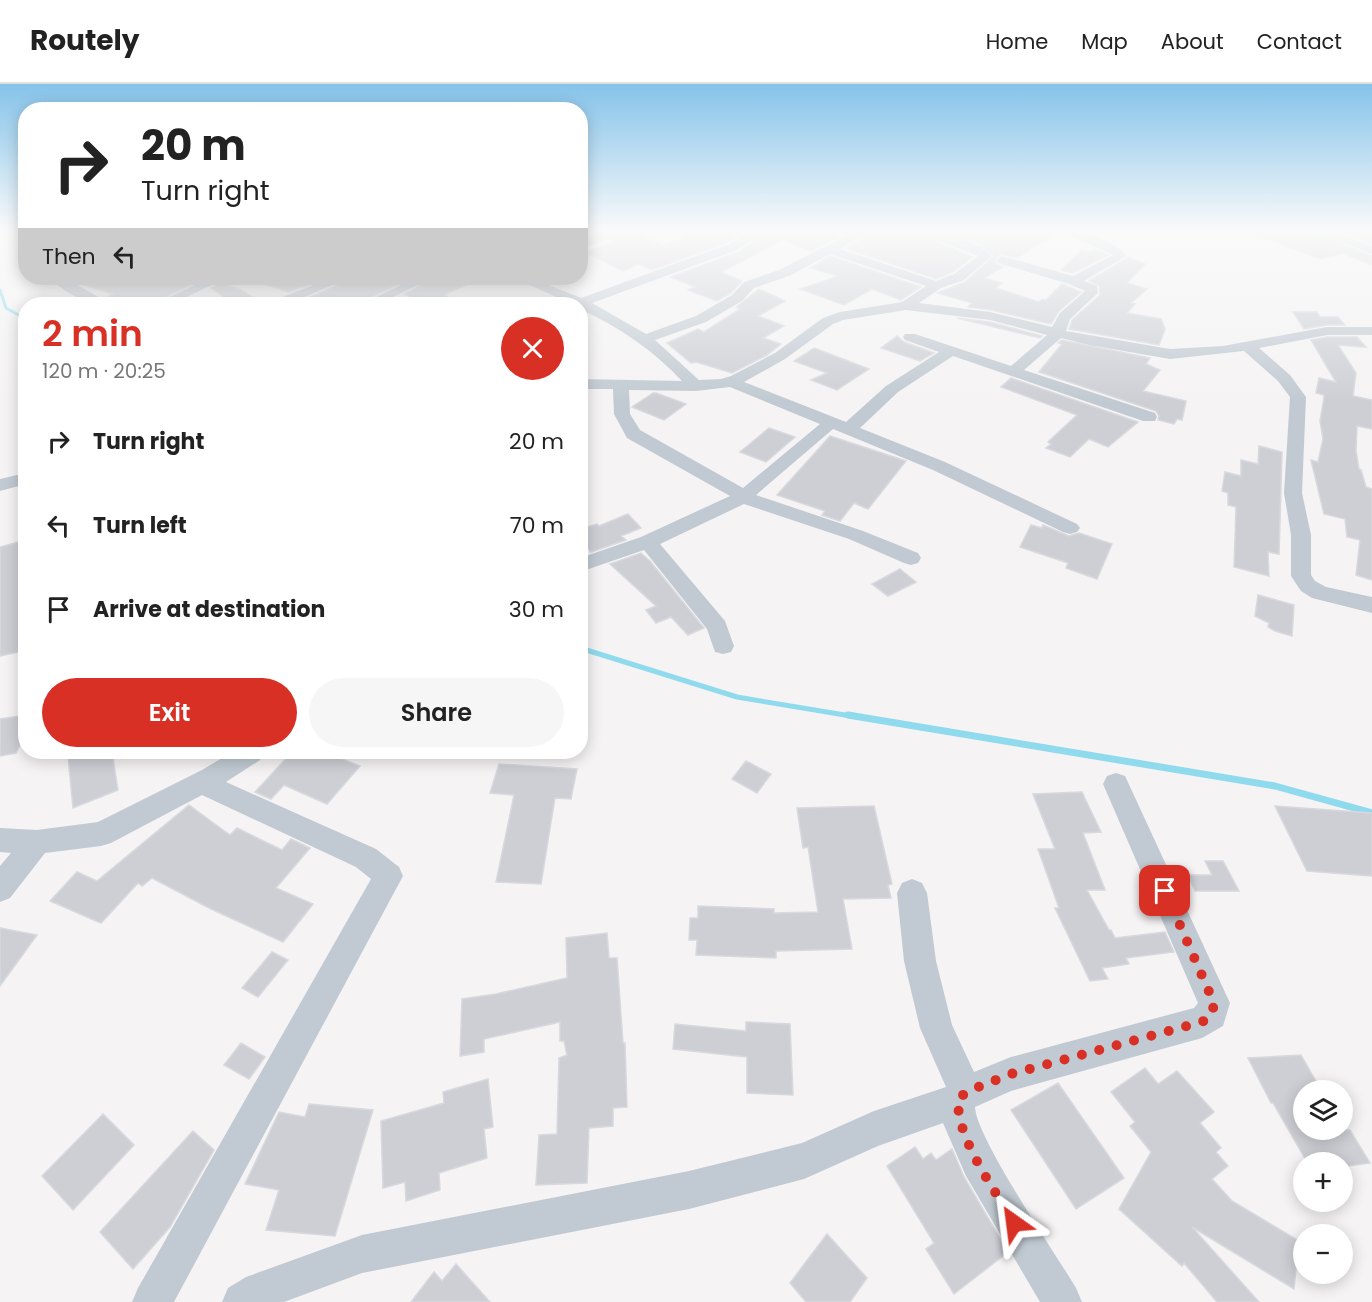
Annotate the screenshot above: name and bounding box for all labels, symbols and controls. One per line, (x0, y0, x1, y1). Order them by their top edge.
text: Routely (30, 21, 140, 60)
text: Home (986, 27, 1048, 56)
text: Map (1081, 27, 1128, 56)
text: About (1161, 27, 1224, 56)
text: Contact (1257, 27, 1342, 56)
text: 20 m (141, 116, 246, 175)
icon: right (42, 126, 120, 204)
text: Turn right (141, 172, 270, 209)
icon: left (108, 240, 141, 273)
text: Then (42, 241, 96, 272)
text: 2 min (42, 308, 143, 359)
button: close (501, 317, 564, 380)
text: 120 m · 20:25 (42, 357, 166, 385)
icon: right (42, 425, 75, 458)
text: Turn right (93, 426, 204, 457)
text: 20 m (509, 426, 564, 457)
icon: left (42, 509, 75, 542)
text: Turn left (93, 510, 187, 541)
text: 70 m (510, 510, 564, 541)
icon: arrive (42, 593, 75, 626)
text: Arrive at destination (93, 594, 325, 625)
text: 30 m (509, 594, 564, 625)
button: Exit (42, 678, 297, 747)
button: Share (309, 678, 564, 747)
pin (1139, 865, 1190, 916)
icon: arrive (1148, 874, 1181, 907)
map controls (1293, 1080, 1353, 1284)
button: layers (1293, 1080, 1353, 1140)
button: + (1293, 1152, 1353, 1212)
position arrow (982, 1191, 1046, 1255)
button: − (1293, 1224, 1353, 1284)

